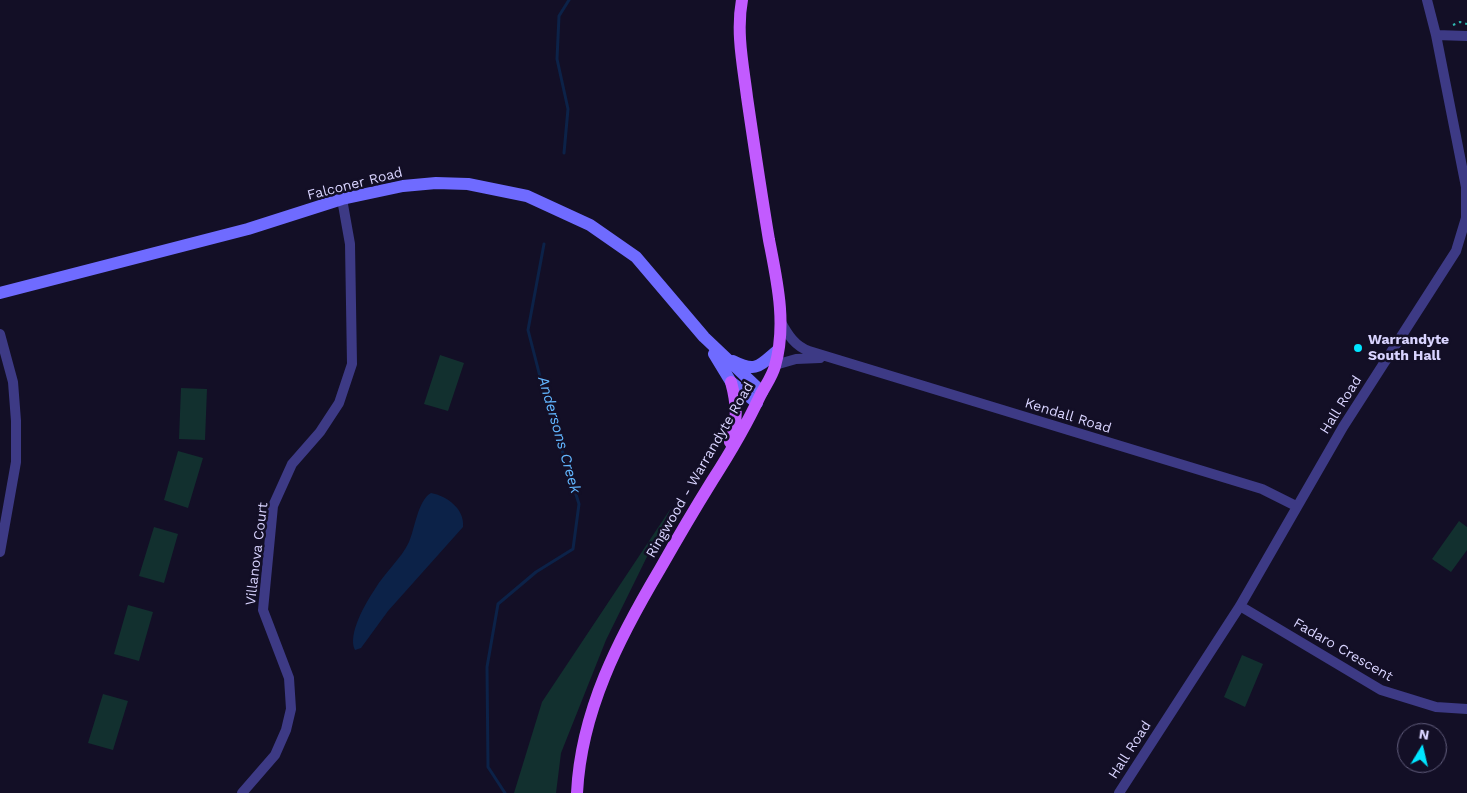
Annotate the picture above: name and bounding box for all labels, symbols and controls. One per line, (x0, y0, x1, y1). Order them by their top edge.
street label: Falconer Road (306, 164, 404, 204)
place label: Warrandyte South Hall (1368, 332, 1449, 364)
marker: Warrandyte South Hall (1352, 342, 1364, 354)
street label: Hall Road (1316, 373, 1366, 437)
water label: Andersons Creek (534, 374, 584, 496)
street label: Ringwood - Warrandyte Road (643, 379, 757, 561)
street label: Kendall Road (1023, 395, 1113, 437)
street label: Villanova Court (242, 501, 272, 607)
street label: Fadaro Crescent (1290, 615, 1396, 685)
street label: Hall Road (1105, 718, 1155, 782)
north arrow (1397, 723, 1447, 773)
text: N (1418, 725, 1431, 743)

